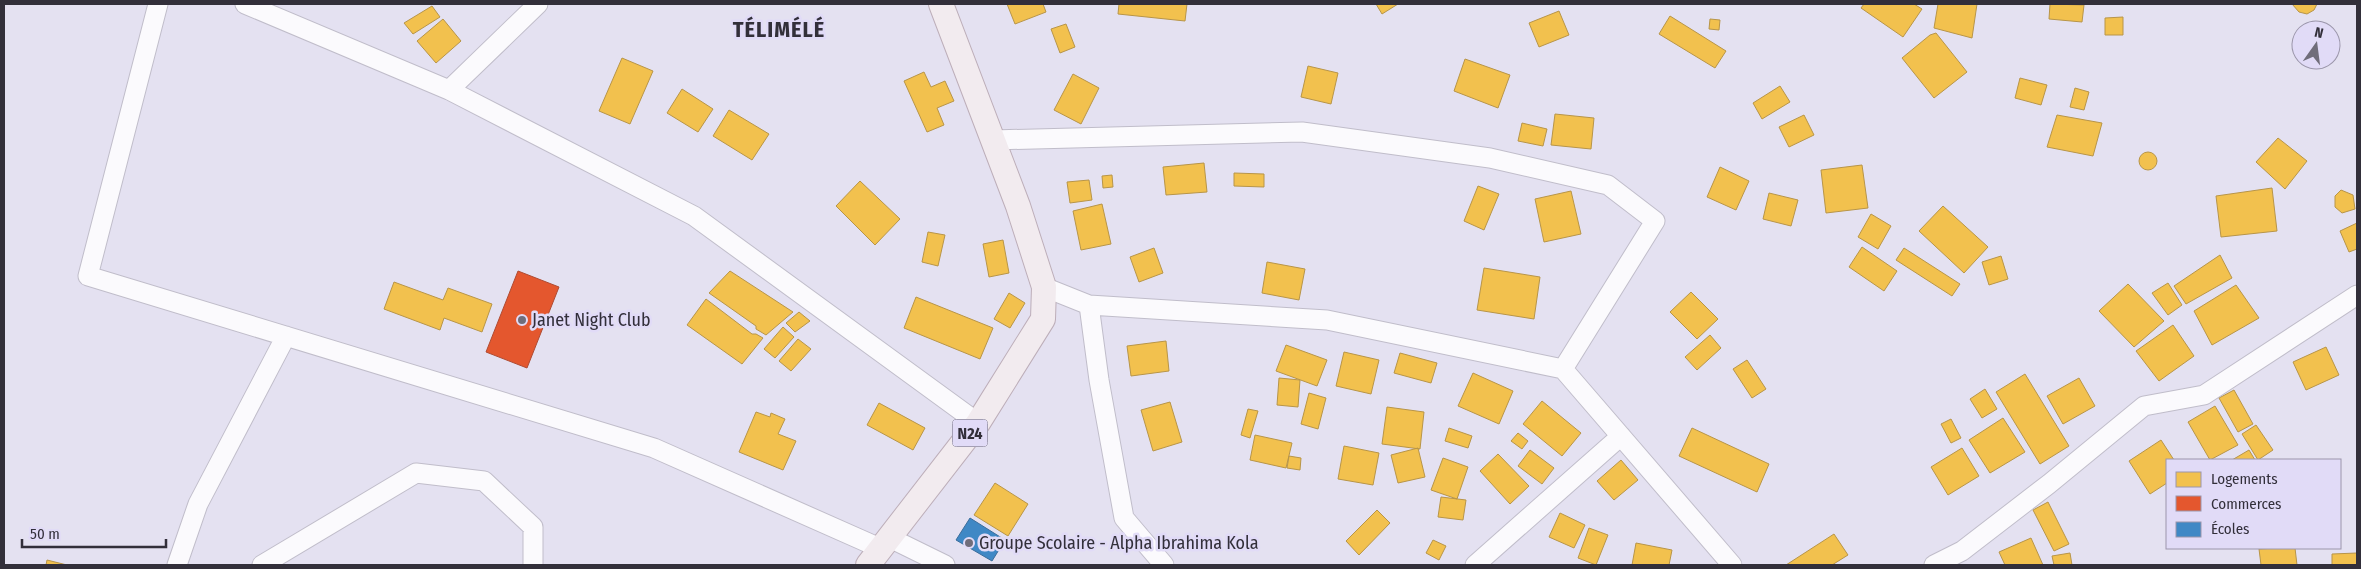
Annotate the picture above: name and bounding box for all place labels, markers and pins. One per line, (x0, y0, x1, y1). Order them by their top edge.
place label: Janet Night Club (532, 309, 650, 331)
marker: Janet Night Club (516, 314, 528, 326)
place label: Groupe Scolaire - Alpha Ibrahima Kola (979, 532, 1259, 554)
marker: Groupe Scolaire - Alpha Ibrahima Kola (963, 537, 975, 549)

